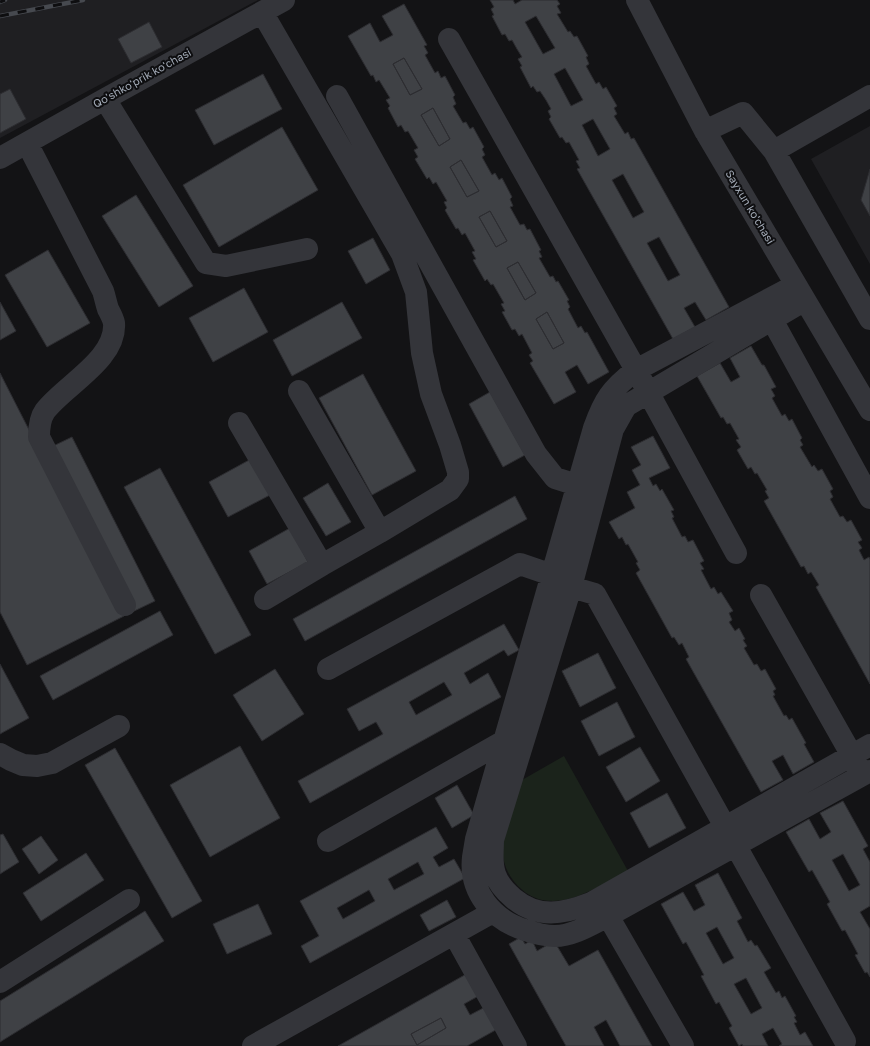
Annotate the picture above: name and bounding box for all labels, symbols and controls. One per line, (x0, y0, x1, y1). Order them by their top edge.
street label: Qo'shko'prik ko'chasi (90, 45, 193, 110)
street label: Sayxun ko'chasi (723, 167, 778, 246)

